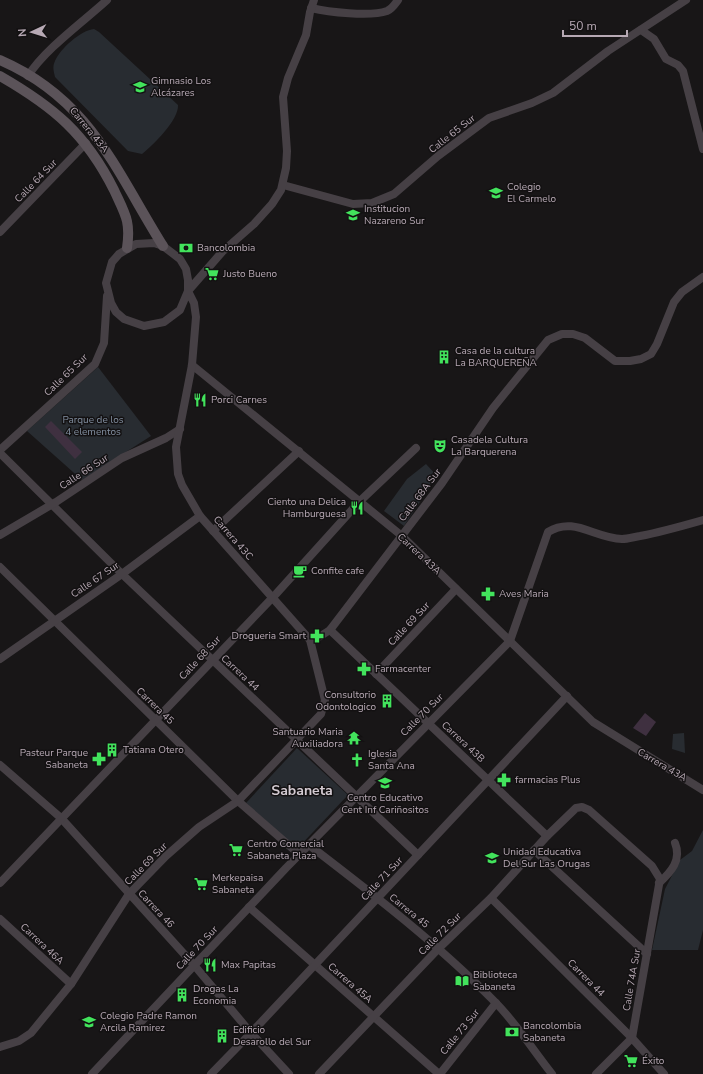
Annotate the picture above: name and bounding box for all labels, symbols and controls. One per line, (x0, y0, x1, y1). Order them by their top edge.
north arrow (12, 12, 52, 52)
scale bar (563, 12, 627, 38)
text: 50 m (569, 18, 597, 34)
text: N (15, 28, 30, 37)
place label: Gimnasio Los Alcázares (151, 74, 211, 100)
school or university icon: Gimnasio Los Alcázares (132, 79, 148, 95)
street label: Carrera 43A (66, 104, 112, 156)
street label: Calle 65 Sur (426, 111, 479, 157)
street label: Calle 64 Sur (12, 156, 61, 206)
place label: Colegio El Carmelo (507, 180, 557, 206)
school or university icon: Colegio El Carmelo (488, 185, 504, 201)
place label: Institucion Nazareno Sur (364, 202, 425, 228)
school or university icon: Institucion Nazareno Sur (345, 207, 361, 223)
bank icon: Bancolombia (178, 240, 194, 256)
place label: Bancolombia (197, 241, 255, 255)
supermarket icon: Justo Bueno (204, 266, 220, 282)
place label: Justo Bueno (222, 267, 278, 281)
place label: Casa de la cultura La BARQUEREÑA (455, 344, 538, 370)
building icon: Casa de la cultura La BARQUEREÑA (436, 349, 452, 365)
street label: Calle 65 Sur (41, 350, 91, 399)
restaurant icon: Porci Carnes (192, 392, 208, 408)
place label: Porci Carnes (211, 393, 267, 407)
park label: Parque de los 4 elementos (62, 413, 124, 439)
place label: Casadela Cultura La Barquerena (451, 433, 528, 459)
theatre icon: Casadela Cultura La Barquerena (432, 438, 448, 454)
street label: Calle 66 Sur (57, 451, 111, 493)
street label: Calle 68A Sur (396, 465, 445, 524)
place label: Ciento una Delica Hamburguesa (267, 495, 346, 521)
restaurant icon: Ciento una Delica Hamburguesa (349, 500, 365, 516)
street label: Carrera 43C (210, 513, 256, 563)
street label: Carrera 43A (394, 530, 444, 578)
street label: Calle 67 Sur (68, 558, 122, 601)
cafe icon: Confite cafe (292, 563, 308, 579)
place label: Confite cafe (311, 564, 364, 578)
pharmacy icon: Aves Maria (480, 586, 496, 602)
place label: Aves Maria (499, 587, 549, 601)
street label: Calle 69 Sur (385, 599, 433, 649)
pharmacy icon: Drogueria Smart (309, 628, 325, 644)
place label: Drogueria Smart (232, 629, 306, 643)
street label: Calle 68 Sur (176, 633, 224, 683)
street label: Carrera 44 (218, 652, 262, 694)
pharmacy icon: Farmacenter (356, 661, 372, 677)
place label: Farmacenter (375, 662, 431, 676)
street label: Carrera 45 (133, 684, 177, 728)
place label: Consultorio Odontologico (316, 688, 376, 714)
street label: Calle 70 Sur (397, 690, 447, 740)
building icon: Consultorio Odontologico (379, 693, 395, 709)
street label: Carrera 43B (438, 718, 488, 766)
place label: Santuario Maria Auxiliadora (272, 725, 343, 751)
temple icon: Santuario Maria Auxiliadora (346, 730, 362, 746)
building icon: Tatiana Otero (104, 742, 120, 758)
place label: Tatiana Otero (123, 743, 184, 757)
street label: Carrera 43A (635, 745, 690, 785)
place label: Pasteur Parque Sabaneta (20, 746, 88, 772)
place label: Iglesia Santa Ana (368, 747, 415, 773)
pharmacy icon: Pasteur Parque Sabaneta (91, 751, 107, 767)
church icon: Iglesia Santa Ana (349, 752, 365, 768)
pharmacy icon: farmacias Plus (496, 772, 512, 788)
place label: farmacias Plus (515, 773, 581, 787)
school or university icon: Centro Educativo Cent Inf Cariñositos (377, 775, 393, 791)
district label: Sabaneta (271, 781, 333, 800)
place label: Centro Educativo Cent Inf Cariñositos (341, 791, 429, 817)
place label: Centro Comercial Sabaneta Plaza (247, 837, 324, 863)
street label: Calle 69 Sur (121, 839, 171, 889)
supermarket icon: Centro Comercial Sabaneta Plaza (228, 842, 244, 858)
place label: Unidad Educativa Del Sur Las Orugas (503, 845, 590, 871)
school or university icon: Unidad Educativa Del Sur Las Orugas (484, 850, 500, 866)
street label: Calle 71 Sur (358, 854, 406, 904)
place label: Merkepaisa Sabaneta (212, 871, 263, 897)
supermarket icon: Merkepaisa Sabaneta (193, 876, 209, 892)
street label: Carrera 46 (135, 887, 177, 931)
street label: Carrera 45 (386, 891, 432, 931)
street label: Calle 72 Sur (415, 909, 465, 959)
street label: Carrera 46A (17, 920, 67, 968)
street label: Calle 70 Sur (173, 923, 221, 973)
street label: Calle 74A Sur (620, 947, 644, 1012)
street label: Carrera 44 (564, 956, 608, 1000)
restaurant icon: Max Papitas (202, 957, 218, 973)
place label: Max Papitas (221, 958, 276, 972)
street label: Carrera 45A (325, 960, 376, 1007)
place label: Biblioteca Sabaneta (473, 968, 517, 994)
library icon: Biblioteca Sabaneta (454, 973, 470, 989)
place label: Drogas La Economia (193, 982, 239, 1008)
building icon: Drogas La Economia (174, 987, 190, 1003)
street label: Calle 73 Sur (437, 1006, 483, 1058)
place label: Colegio Padre Ramon Arcila Ramirez (100, 1009, 197, 1035)
school or university icon: Colegio Padre Ramon Arcila Ramirez (81, 1014, 97, 1030)
place label: Bancolombia Sabaneta (523, 1019, 581, 1045)
place label: Edificio Desarollo del Sur (233, 1023, 311, 1049)
bank icon: Bancolombia Sabaneta (504, 1024, 520, 1040)
building icon: Edificio Desarollo del Sur (214, 1028, 230, 1044)
supermarket icon: Éxito (623, 1053, 639, 1069)
place label: Éxito (642, 1054, 665, 1068)

